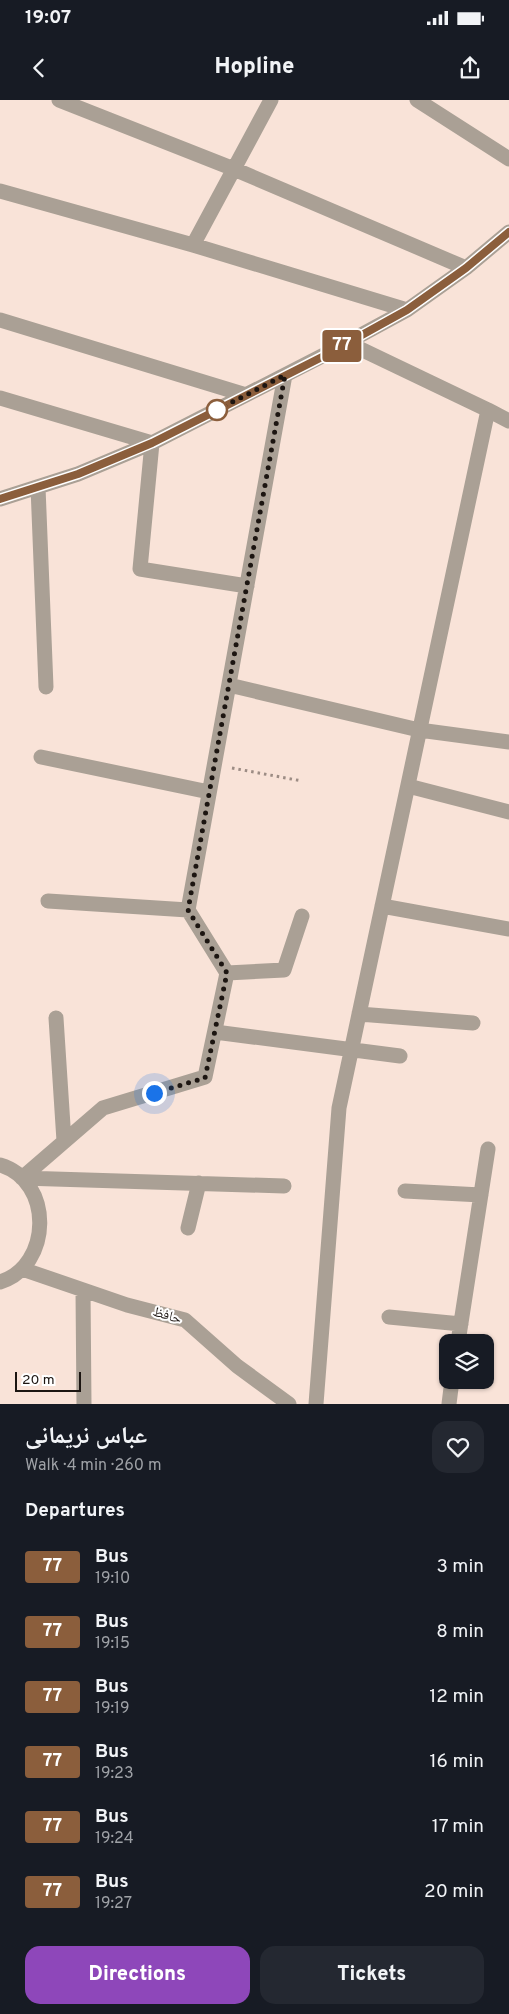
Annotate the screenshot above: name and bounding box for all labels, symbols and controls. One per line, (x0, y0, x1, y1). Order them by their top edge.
text: 19:07 (25, 6, 71, 30)
icon: back (25, 54, 53, 82)
text: Hopline (215, 54, 294, 81)
icon: share (456, 54, 484, 82)
line badge: 77 (320, 330, 364, 362)
text: 77 (332, 334, 352, 357)
unlabelled marker (206, 399, 228, 421)
your location (142, 1081, 167, 1106)
street label: حافظ (151, 1304, 183, 1328)
map controls (439, 1334, 494, 1389)
button: layers (439, 1334, 494, 1389)
scale bar (15, 1369, 81, 1392)
text: 20 m (22, 1372, 55, 1389)
button: heart (432, 1421, 484, 1473)
text: عباس نریمانی (25, 1422, 147, 1452)
text: Walk · 4 min · 260 m (25, 1456, 161, 1476)
text: Departures (25, 1499, 125, 1523)
text: Bus (95, 1545, 129, 1569)
text: 77 (43, 1555, 62, 1578)
text: 3 min (436, 1555, 484, 1579)
text: 19:10 (95, 1569, 130, 1589)
text: Bus (95, 1610, 129, 1634)
text: 77 (43, 1620, 62, 1643)
text: 8 min (436, 1620, 484, 1644)
text: 19:15 (95, 1634, 130, 1654)
text: Bus (95, 1675, 129, 1699)
text: 77 (43, 1685, 62, 1708)
text: 12 min (429, 1685, 484, 1709)
text: 19:19 (95, 1699, 130, 1719)
text: Bus (95, 1740, 129, 1764)
text: 77 (43, 1750, 62, 1773)
text: 16 min (429, 1750, 484, 1774)
text: 19:23 (95, 1764, 134, 1784)
text: Bus (95, 1805, 129, 1829)
text: 77 (43, 1815, 62, 1838)
text: 17 min (432, 1815, 484, 1839)
text: 19:24 (95, 1829, 134, 1849)
text: Bus (95, 1870, 129, 1894)
text: 77 (43, 1880, 62, 1903)
text: 20 min (424, 1880, 484, 1904)
text: 19:27 (95, 1894, 132, 1914)
button: Directions (25, 1946, 250, 2004)
button: Tickets (260, 1946, 484, 2004)

